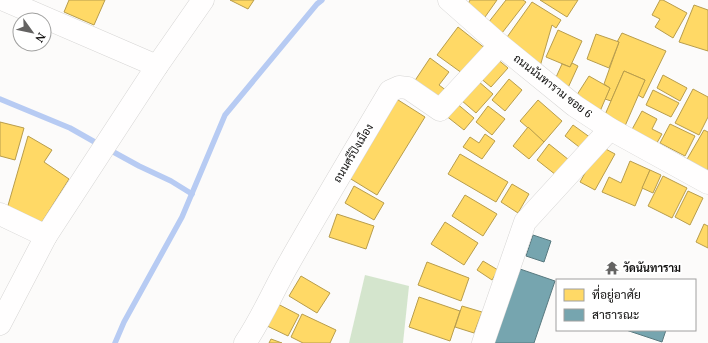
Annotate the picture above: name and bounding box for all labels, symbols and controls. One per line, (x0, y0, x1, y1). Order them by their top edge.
north arrow (12, 12, 52, 52)
text: N (32, 30, 49, 46)
street label: ถนนนันทาราม ซอย 6 (511, 50, 596, 121)
street label: ถนนศรีปิงเมือง (329, 121, 376, 185)
temple icon: วัดนันทาราม (604, 260, 620, 276)
place label: วัดนันทาราม (623, 260, 681, 275)
legend (556, 279, 696, 331)
text: ที่อยู่อาศัย (592, 284, 641, 303)
text: สาธารณะ (592, 306, 639, 323)

